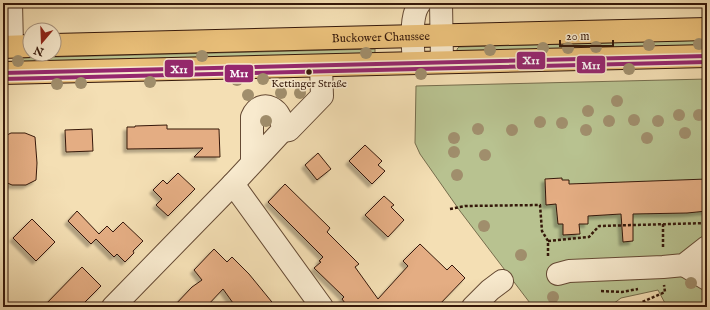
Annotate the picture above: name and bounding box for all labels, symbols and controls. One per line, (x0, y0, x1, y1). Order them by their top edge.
north arrow (22, 22, 62, 62)
scale bar (560, 22, 613, 48)
street label: Buckower Chaussee (332, 28, 431, 46)
text: 20 m (566, 29, 589, 44)
text: N (32, 42, 47, 59)
line badge: X11 (516, 51, 546, 70)
text: X11 (521, 54, 540, 68)
line badge: M11 (576, 55, 606, 74)
line badge: X11 (164, 59, 194, 78)
text: M11 (582, 59, 600, 73)
text: X11 (169, 63, 188, 77)
line badge: M11 (224, 64, 254, 83)
text: M11 (230, 67, 248, 81)
marker: Kettinger Straße (304, 67, 314, 77)
place label: Kettinger Straße (271, 77, 347, 91)

